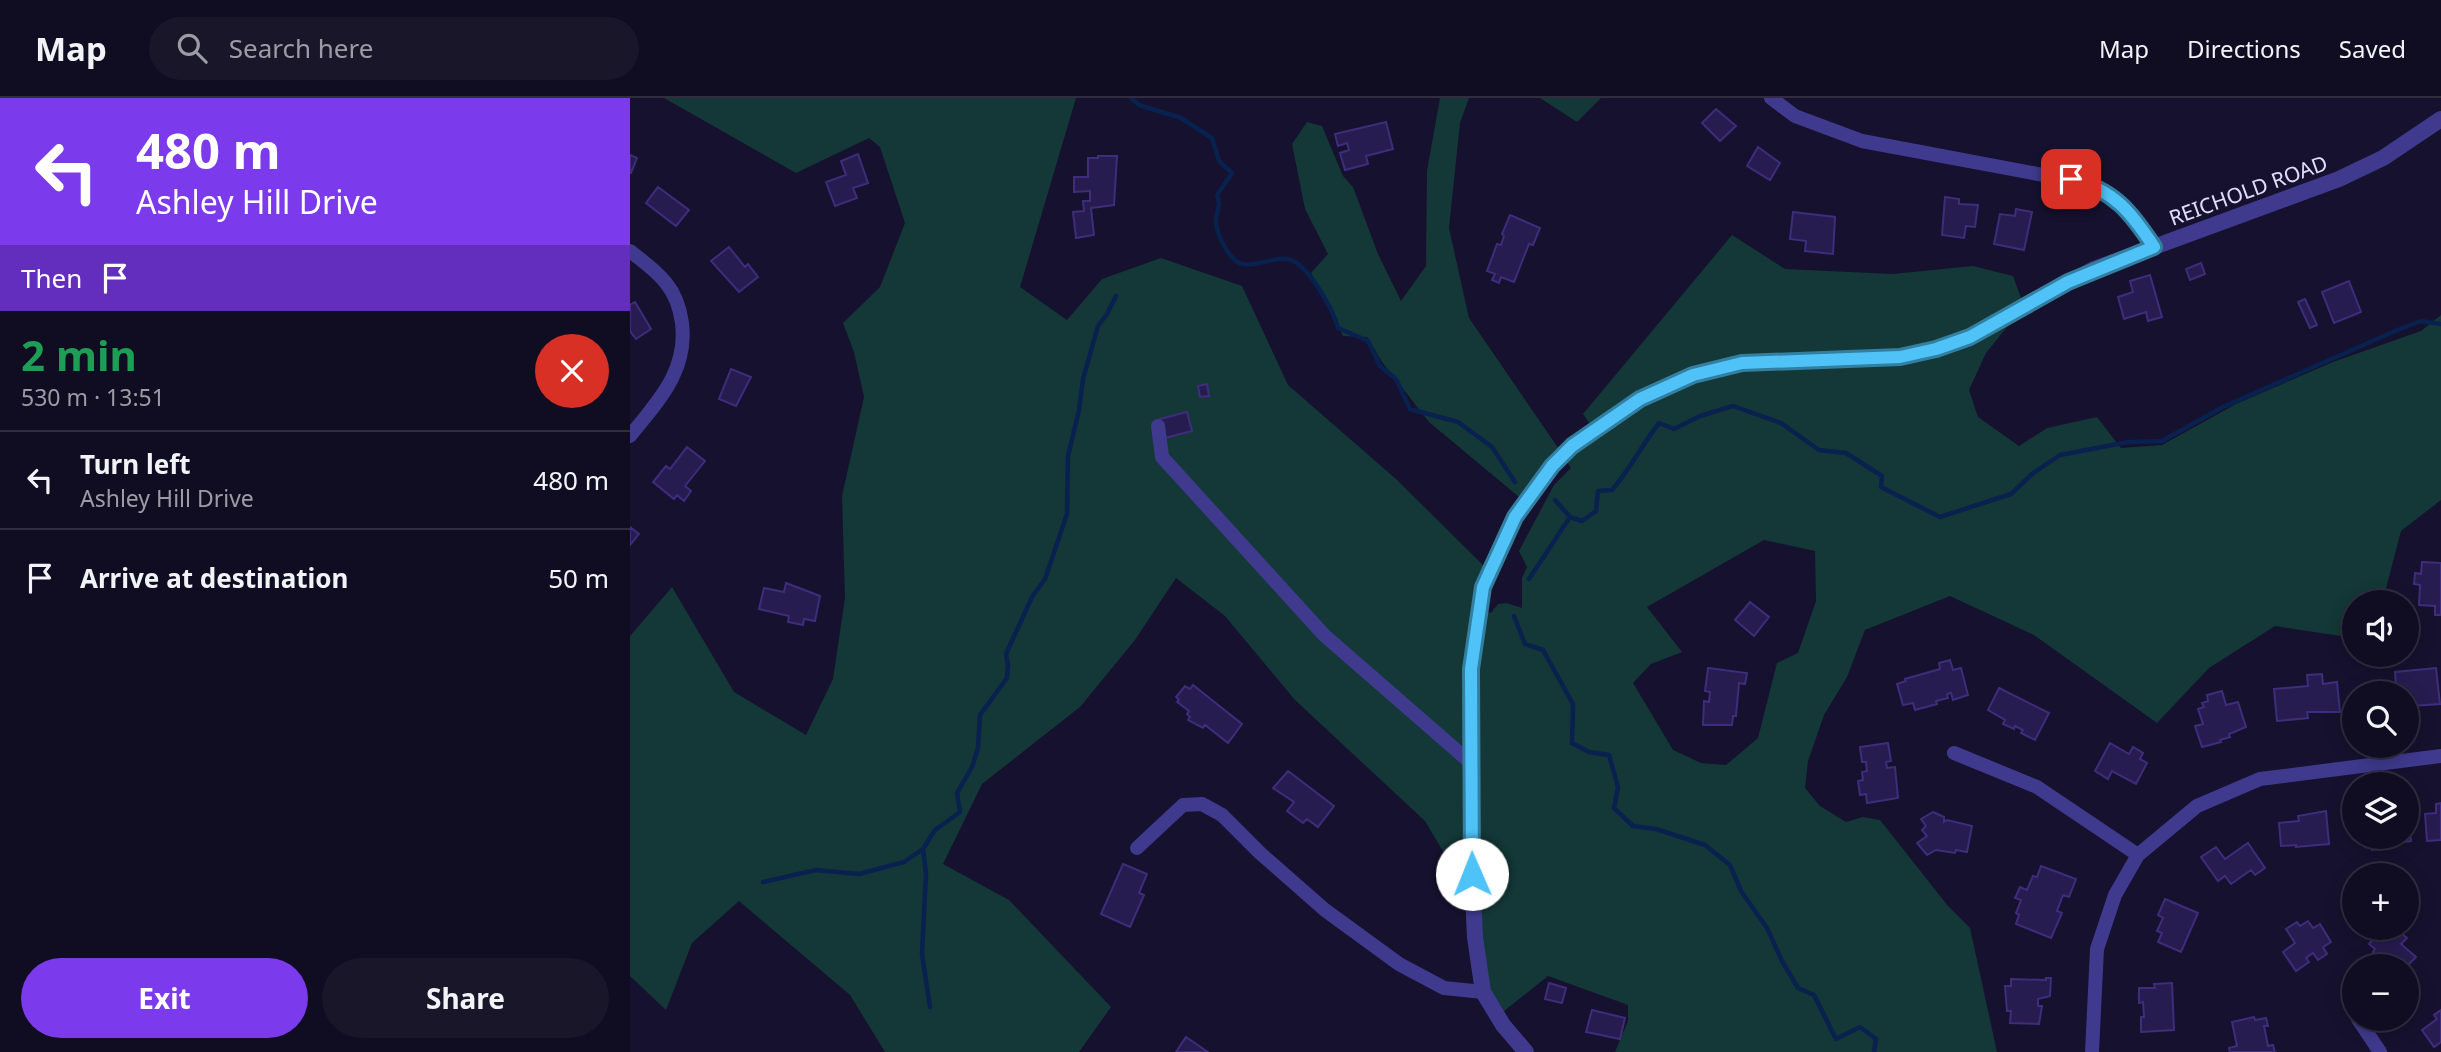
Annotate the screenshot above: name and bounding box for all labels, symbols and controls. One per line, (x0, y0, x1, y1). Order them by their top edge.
search box (149, 17, 639, 80)
text: Map (35, 26, 107, 71)
icon: search (173, 29, 211, 67)
text: Search here (229, 30, 373, 66)
text: Map (2099, 32, 2149, 65)
text: Directions (2187, 32, 2301, 65)
text: Saved (2339, 32, 2406, 65)
text: 480 m (136, 117, 281, 183)
icon: left (21, 126, 112, 217)
street label: REICHOLD ROAD (2165, 148, 2331, 232)
pin (2041, 149, 2101, 209)
icon: arrive (2052, 160, 2090, 198)
text: Ashley Hill Drive (136, 180, 378, 223)
icon: arrive (96, 259, 134, 297)
text: Then (21, 260, 82, 296)
text: 2 min (21, 326, 137, 383)
button: close (535, 334, 609, 408)
text: 530 m · 13:51 (21, 381, 165, 413)
text: Turn left (80, 446, 191, 482)
icon: left (21, 461, 59, 499)
text: 480 m (533, 462, 609, 498)
text: Ashley Hill Drive (80, 482, 254, 514)
icon: arrive (21, 559, 59, 597)
text: Arrive at destination (80, 560, 349, 596)
text: 50 m (548, 560, 609, 596)
map controls (2342, 590, 2419, 1031)
button: sound (2342, 590, 2419, 667)
button: search (2342, 681, 2419, 758)
button: layers (2342, 772, 2419, 849)
position arrow (1435, 837, 1509, 911)
button: + (2342, 863, 2419, 940)
button: − (2342, 954, 2419, 1031)
button: Exit (21, 958, 308, 1038)
button: Share (322, 958, 609, 1038)

